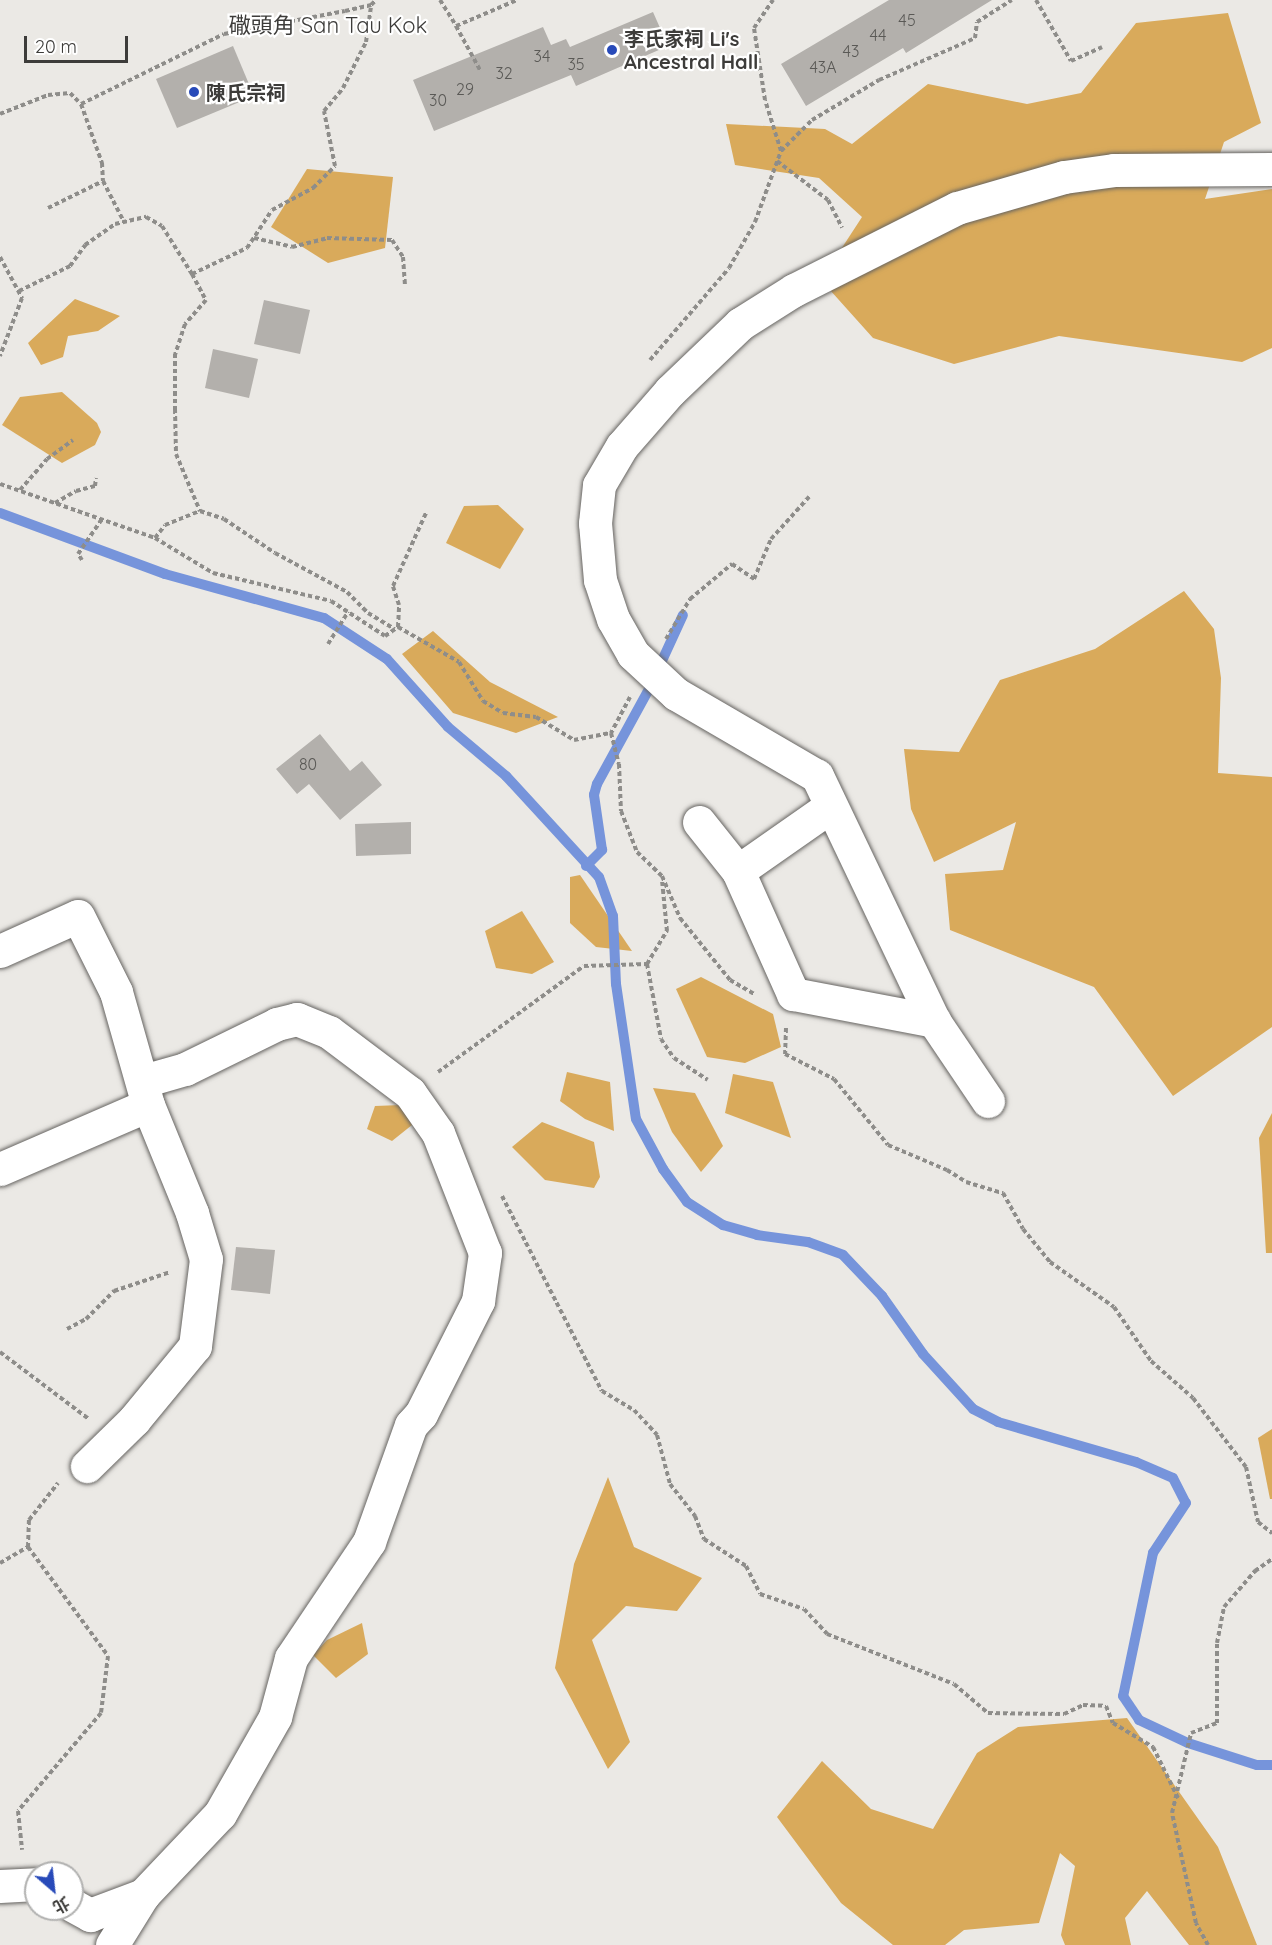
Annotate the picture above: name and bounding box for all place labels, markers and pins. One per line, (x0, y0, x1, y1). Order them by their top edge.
place label: 李氏家祠 Li's Ancestral Hall (624, 27, 758, 74)
marker: 李氏家祠 Li's Ancestral Hall (605, 43, 619, 57)
place label: 陳氏宗祠 (206, 80, 286, 104)
marker: 陳氏宗祠 (187, 85, 201, 99)

